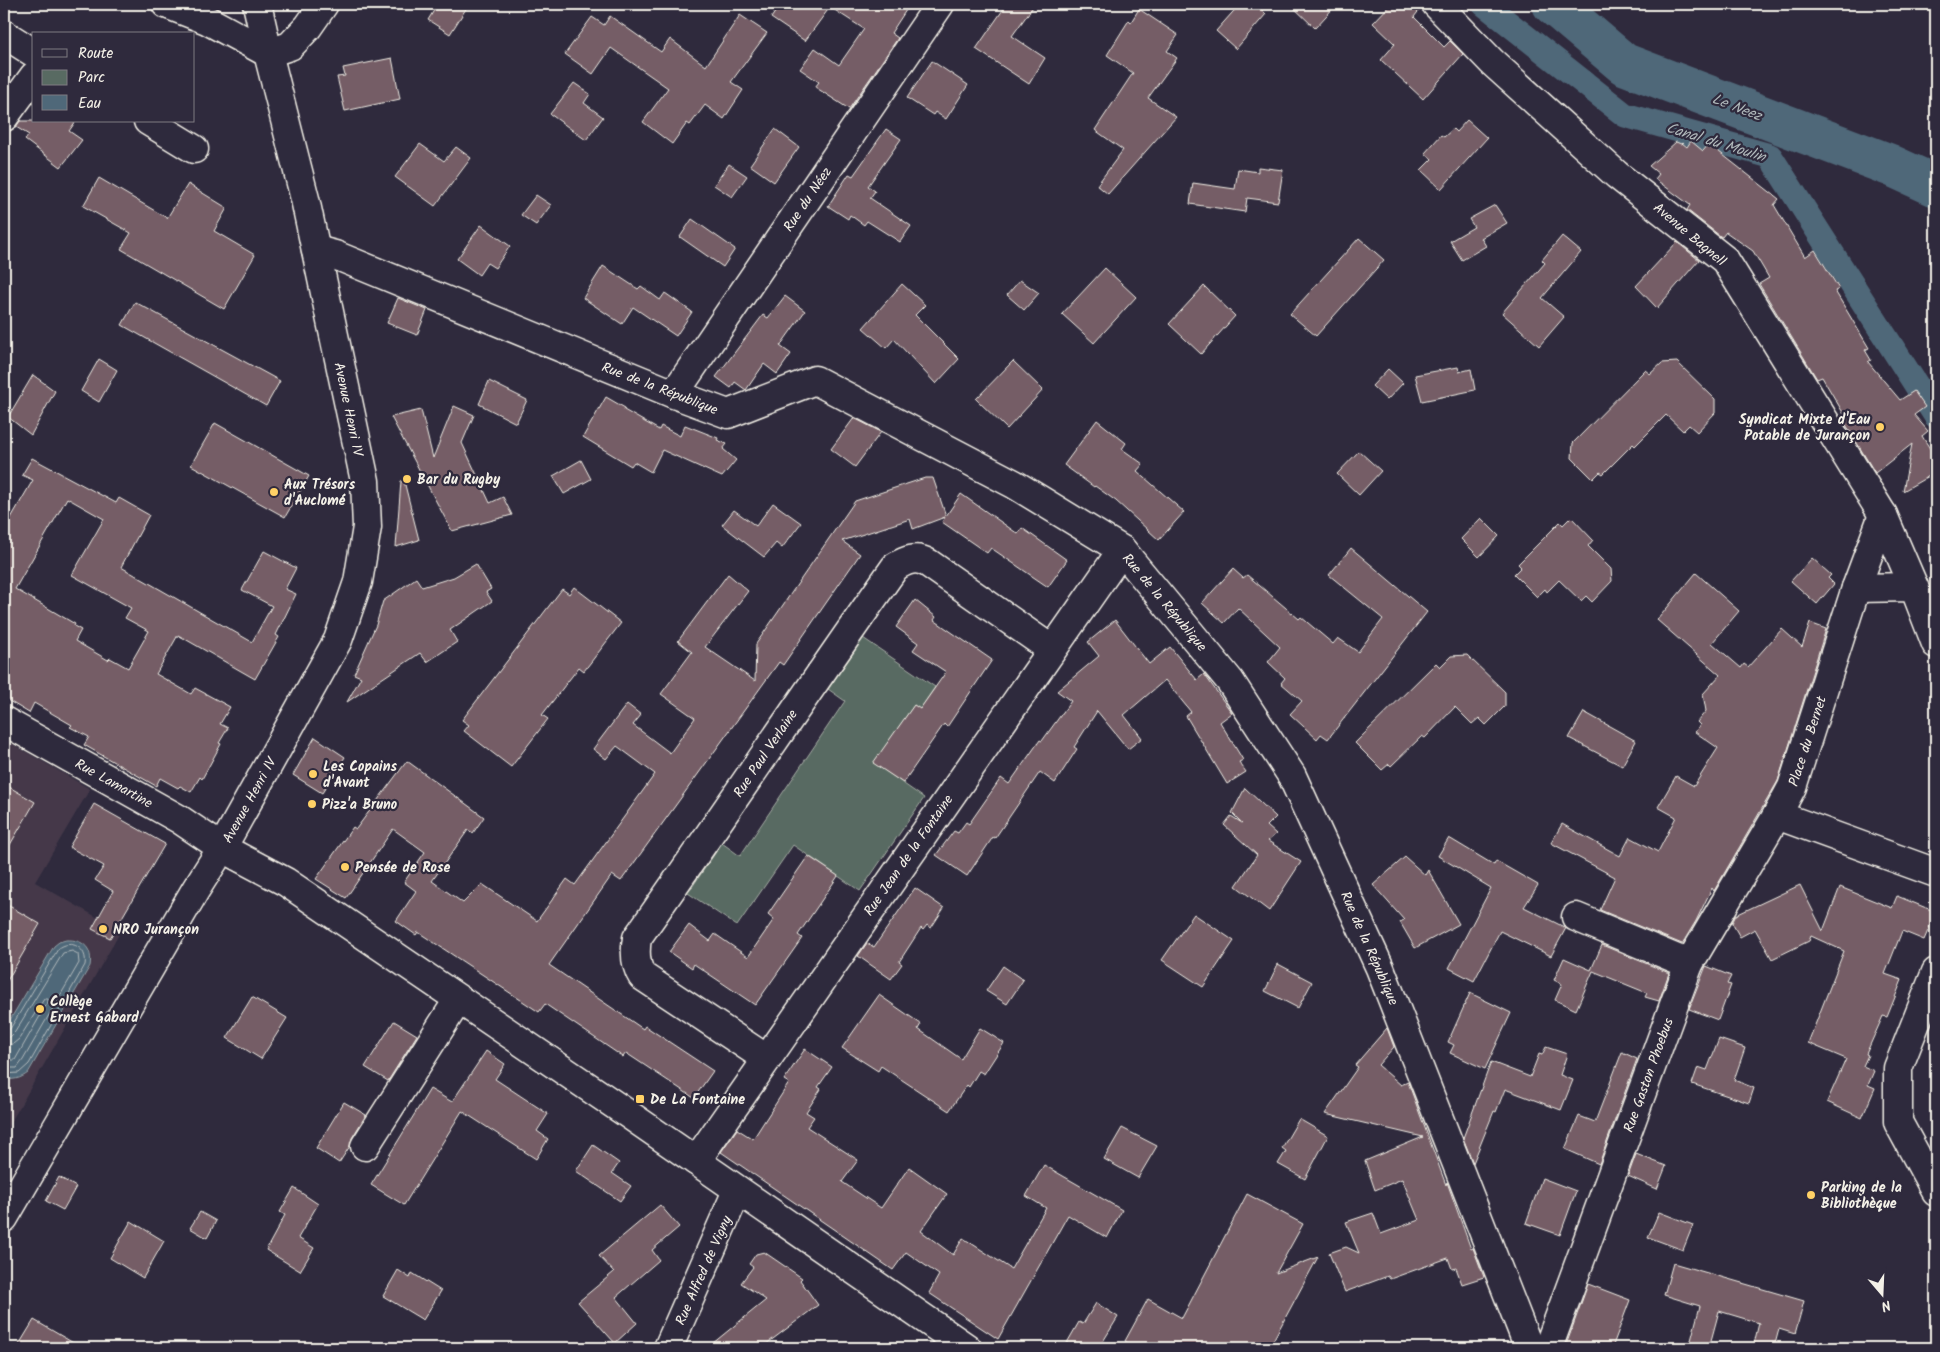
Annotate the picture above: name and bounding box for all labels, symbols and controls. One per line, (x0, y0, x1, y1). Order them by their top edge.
legend (32, 32, 195, 122)
text: Route (78, 42, 114, 66)
text: Parc (78, 66, 105, 90)
water label: Le Neez (1708, 88, 1766, 129)
text: Eau (78, 92, 101, 116)
water label: Canal du Moulin (1663, 116, 1769, 170)
street label: Rue du Néez (778, 163, 838, 236)
street label: Avenue Bagnell (1648, 198, 1731, 272)
street label: Rue de la République (598, 357, 722, 421)
street label: Avenue Henri IV (327, 360, 369, 460)
place label: Syndicat Mixte d'Eau Potable de Jurançon (1739, 409, 1870, 447)
marker: Syndicat Mixte d'Eau Potable de Jurançon (1874, 421, 1886, 433)
place label: Bar du Rugby (417, 469, 501, 491)
marker: Bar du Rugby (401, 473, 413, 485)
place label: Aux Trésors d'Auclomé (284, 474, 356, 512)
marker: Aux Trésors d'Auclomé (268, 486, 280, 498)
street label: Rue de la République (1116, 549, 1213, 657)
street label: Place du Bernet (1783, 693, 1833, 789)
street label: Rue Paul Verlaine (728, 704, 804, 802)
street label: Avenue Henri IV (217, 752, 283, 848)
street label: Rue Lamartine (71, 753, 157, 815)
place label: Les Copains d'Avant (323, 756, 397, 794)
marker: Les Copains d'Avant (307, 768, 319, 780)
street label: Rue Jean de la Fontaine (858, 790, 960, 921)
place label: Pizz'a Bruno (322, 794, 398, 816)
marker: Pizz'a Bruno (306, 798, 318, 810)
place label: Pensée de Rose (355, 857, 450, 879)
marker: Pensée de Rose (339, 861, 351, 873)
street label: Rue de la République (1334, 888, 1404, 1010)
place label: NRO Jurançon (113, 919, 199, 941)
marker: NRO Jurançon (97, 923, 109, 935)
place label: Collège Ernest Gabard (50, 991, 139, 1029)
marker: Collège Ernest Gabard (34, 1003, 46, 1015)
street label: Rue Gaston Phoebus (1618, 1015, 1680, 1136)
place label: De La Fontaine (650, 1089, 745, 1111)
marker: De La Fontaine (634, 1093, 646, 1105)
place label: Parking de la Bibliothèque (1821, 1177, 1902, 1215)
marker: Parking de la Bibliothèque (1805, 1189, 1817, 1201)
street label: Rue Alfred de Vigny (670, 1212, 738, 1329)
north arrow (1858, 1270, 1908, 1320)
text: N (1878, 1294, 1894, 1317)

